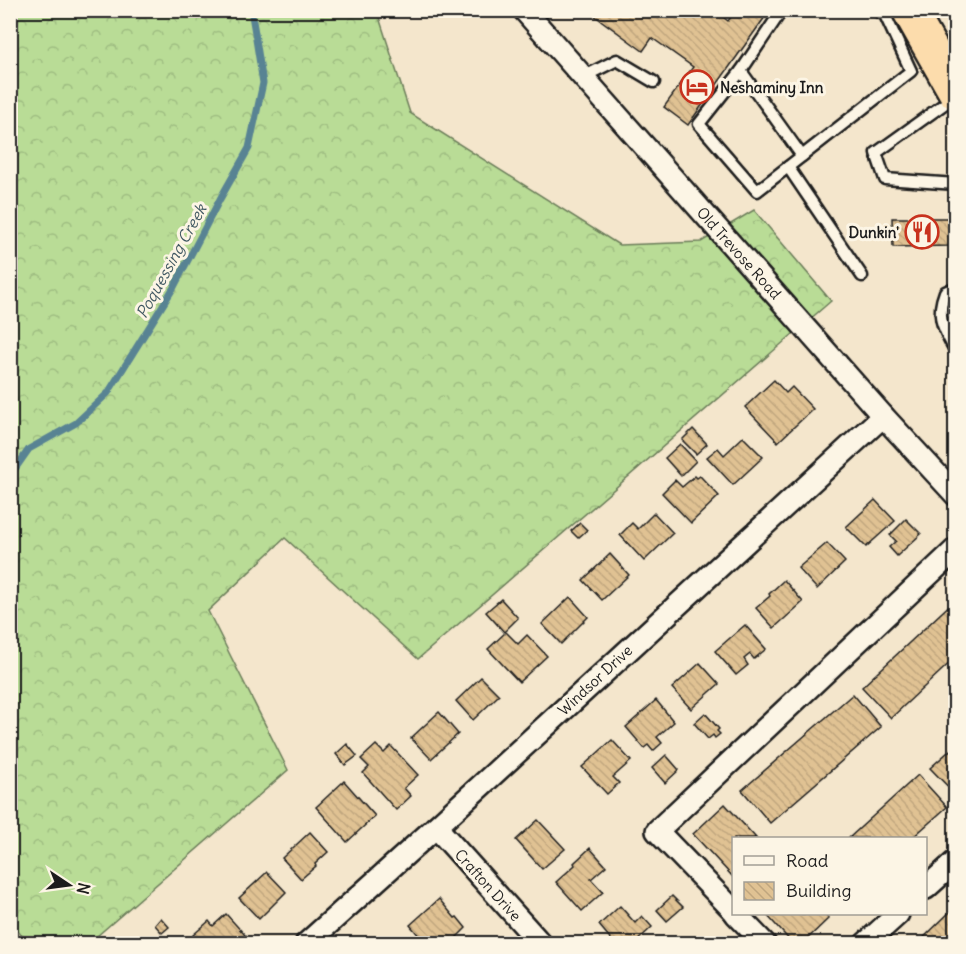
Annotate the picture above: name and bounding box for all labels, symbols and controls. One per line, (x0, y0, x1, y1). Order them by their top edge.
hotel icon: Neshaminy Inn (679, 69, 715, 105)
place label: Neshaminy Inn (720, 78, 824, 98)
water label: Poquessing Creek (131, 199, 211, 321)
street label: Old Trevose Road (693, 203, 785, 303)
restaurant icon: Dunkin' (904, 214, 940, 250)
place label: Dunkin' (849, 223, 899, 242)
street label: Windsor Drive (554, 641, 636, 719)
legend (732, 837, 927, 915)
street label: Crafton Drive (451, 845, 525, 925)
text: Road (786, 849, 829, 872)
north arrow (39, 855, 99, 915)
text: Building (786, 879, 851, 902)
text: N (73, 881, 95, 896)

